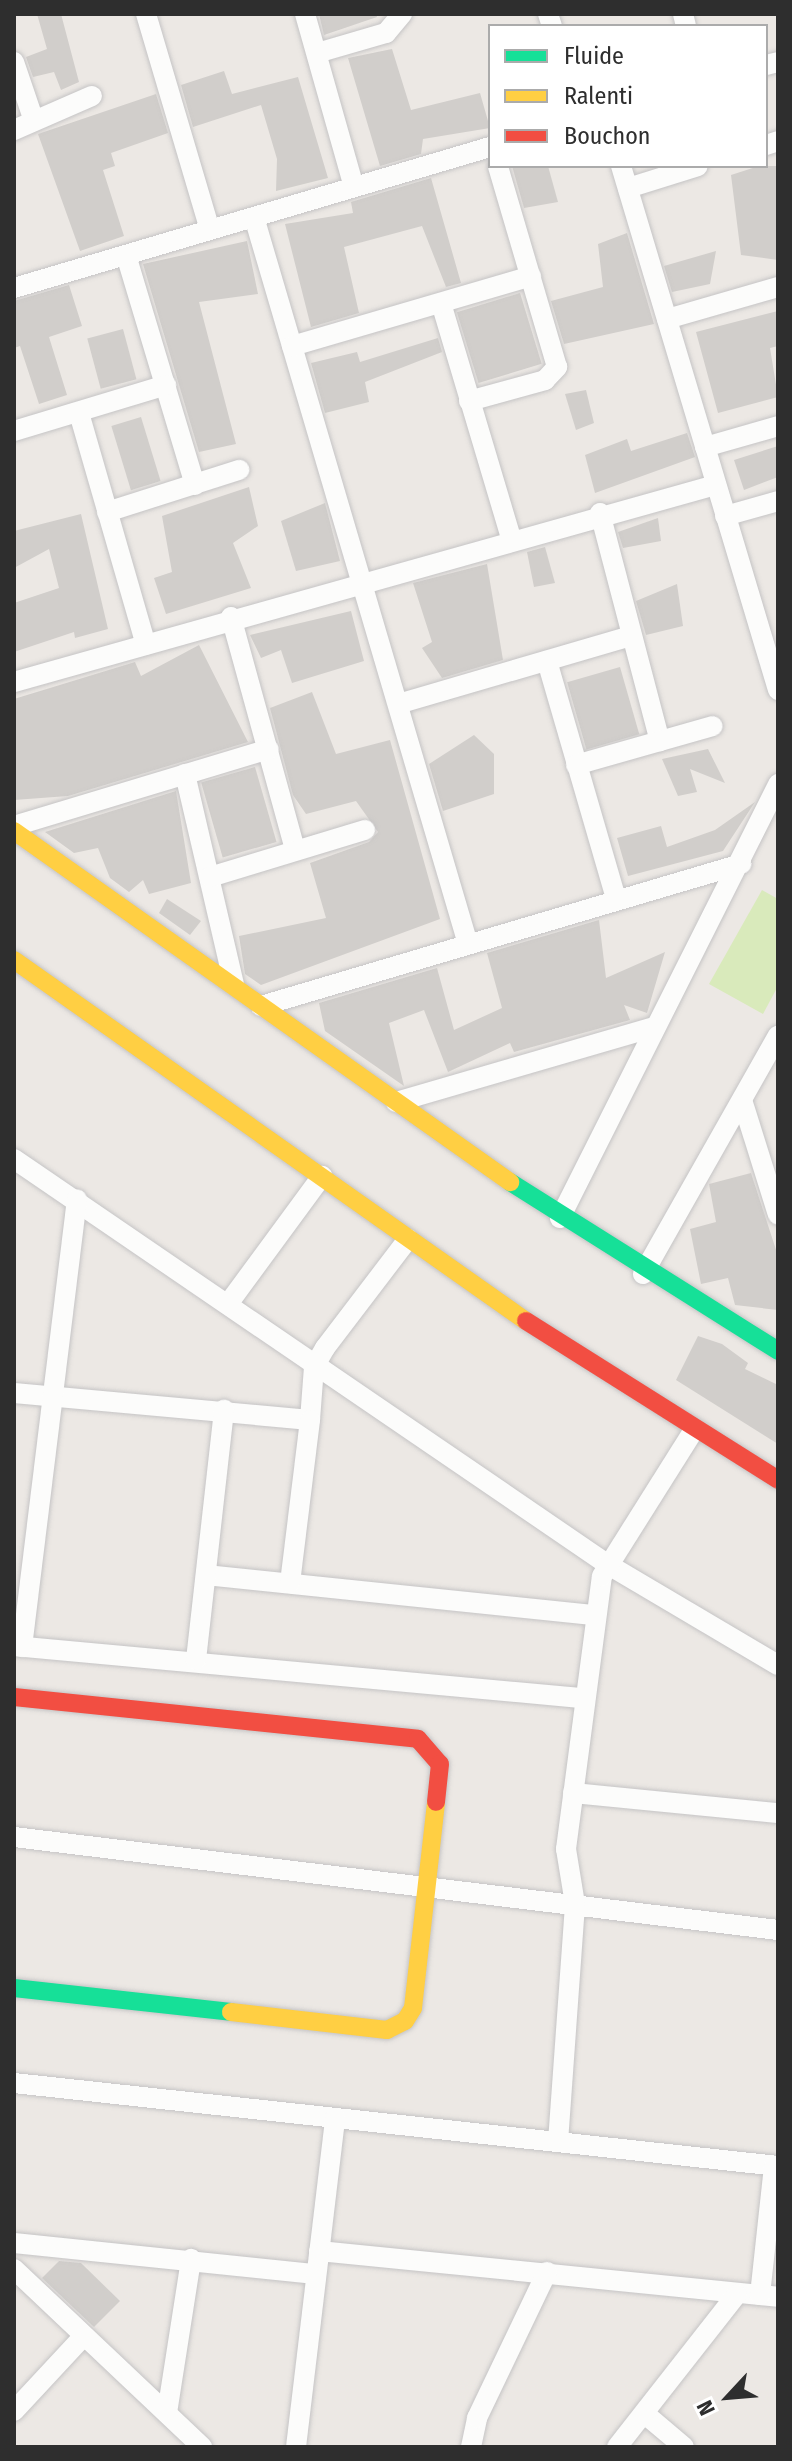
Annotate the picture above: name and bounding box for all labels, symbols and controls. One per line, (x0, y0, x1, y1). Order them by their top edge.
legend (488, 24, 768, 168)
text: Fluide (564, 42, 624, 70)
text: Ralenti (564, 82, 633, 110)
text: Bouchon (564, 122, 651, 150)
north arrow (688, 2357, 768, 2437)
text: N (691, 2396, 721, 2420)

